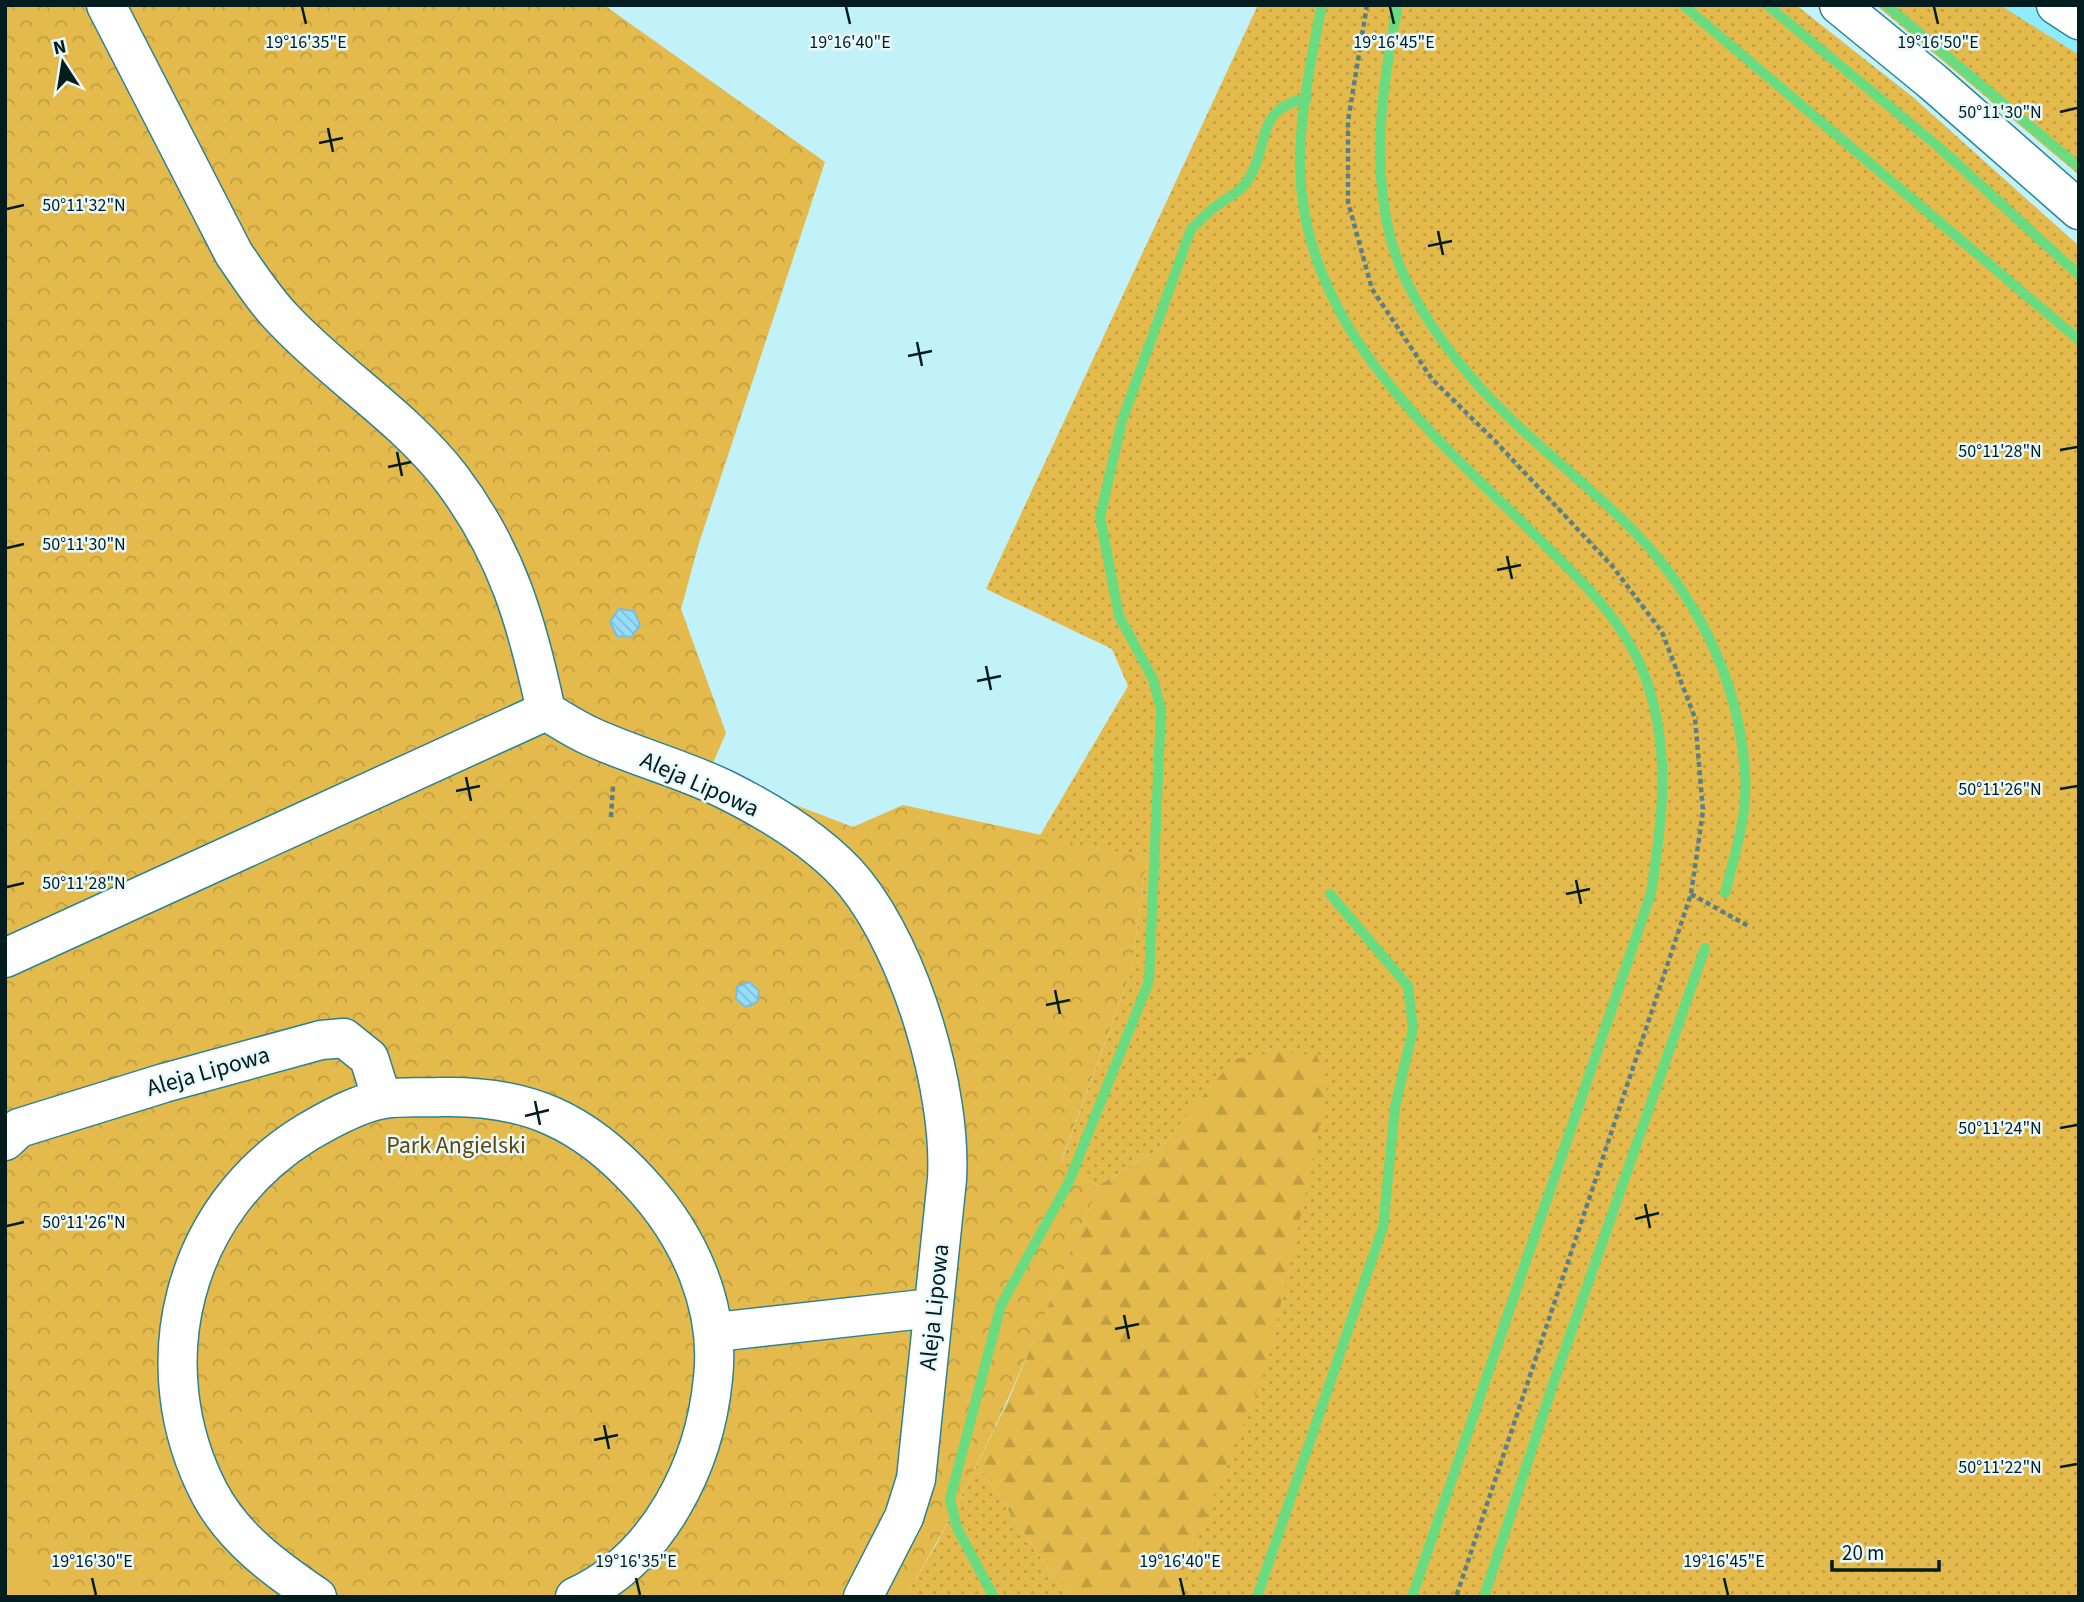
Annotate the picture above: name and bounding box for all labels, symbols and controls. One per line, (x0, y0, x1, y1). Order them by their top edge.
north arrow (28, 28, 98, 98)
text: 19°16'35"E (265, 30, 347, 55)
text: 19°16'40"E (809, 30, 891, 55)
text: 19°16'45"E (1353, 30, 1435, 55)
text: 19°16'50"E (1897, 30, 1979, 55)
text: N (51, 33, 69, 62)
text: 50°11'30"N (1958, 100, 2042, 125)
text: 50°11'32"N (42, 193, 126, 218)
text: 50°11'28"N (1958, 439, 2042, 464)
text: 50°11'30"N (42, 532, 126, 557)
street label: Aleja Lipowa (635, 743, 765, 826)
text: 50°11'26"N (1958, 777, 2042, 802)
text: 50°11'28"N (42, 871, 126, 896)
street label: Aleja Lipowa (142, 1037, 274, 1106)
text: 50°11'24"N (1958, 1116, 2042, 1141)
park label: Park Angielski (386, 1128, 526, 1163)
text: 50°11'26"N (42, 1210, 126, 1235)
street label: Aleja Lipowa (910, 1242, 959, 1372)
text: 50°11'22"N (1958, 1455, 2042, 1480)
scale bar (1832, 1528, 1939, 1572)
text: 20 m (1842, 1538, 1884, 1568)
text: 19°16'30"E (51, 1549, 133, 1574)
text: 19°16'35"E (595, 1549, 677, 1574)
text: 19°16'40"E (1139, 1549, 1221, 1574)
text: 19°16'45"E (1683, 1549, 1765, 1574)

